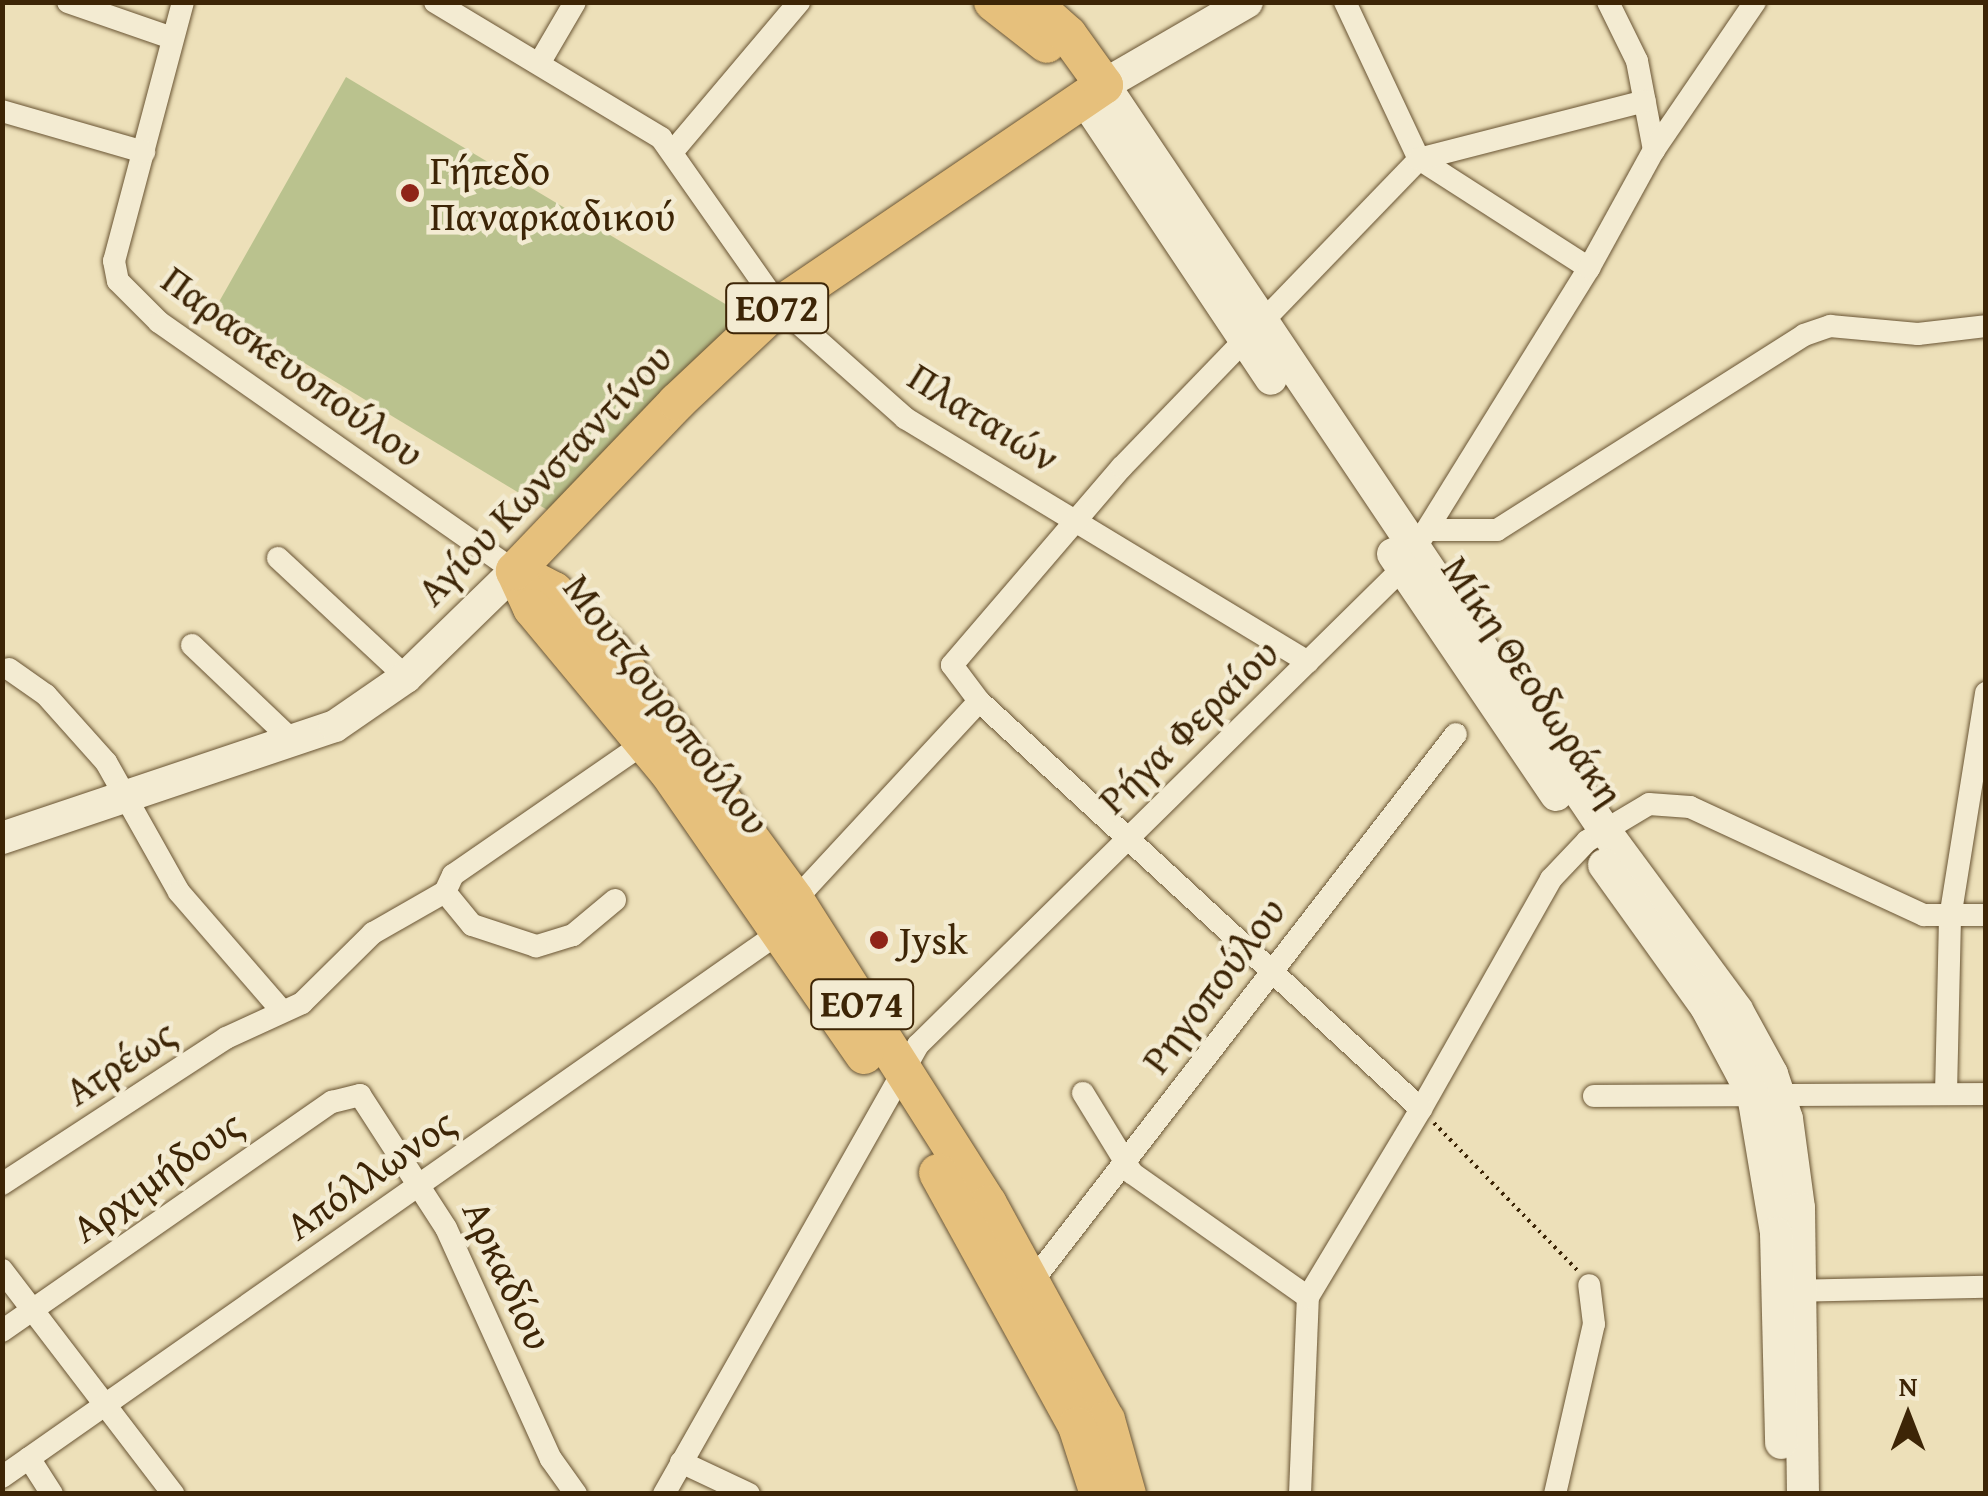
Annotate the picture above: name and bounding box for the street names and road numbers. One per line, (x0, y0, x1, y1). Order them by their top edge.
street label: Παρασκευοπούλου (153, 255, 433, 477)
road number: ΕΟ72 (724, 275, 830, 341)
street label: Αγίου Κωνσταντίνου (407, 333, 681, 615)
street label: Πλαταιών (900, 352, 1068, 482)
street label: Μίκη Θεοδωράκη (1432, 547, 1634, 815)
street label: Μουτζουροπούλου (554, 564, 780, 844)
street label: Ρήγα Φεραίου (1088, 628, 1288, 824)
street label: Ρηγοπούλου (1131, 887, 1295, 1083)
road number: ΕΟ74 (810, 971, 914, 1037)
street label: Ατρέως (56, 1009, 184, 1115)
street label: Απόλλωνος (276, 1098, 464, 1250)
street label: Αρχιμήδους (63, 1100, 251, 1252)
street label: Αρκαδίου (453, 1193, 563, 1357)

